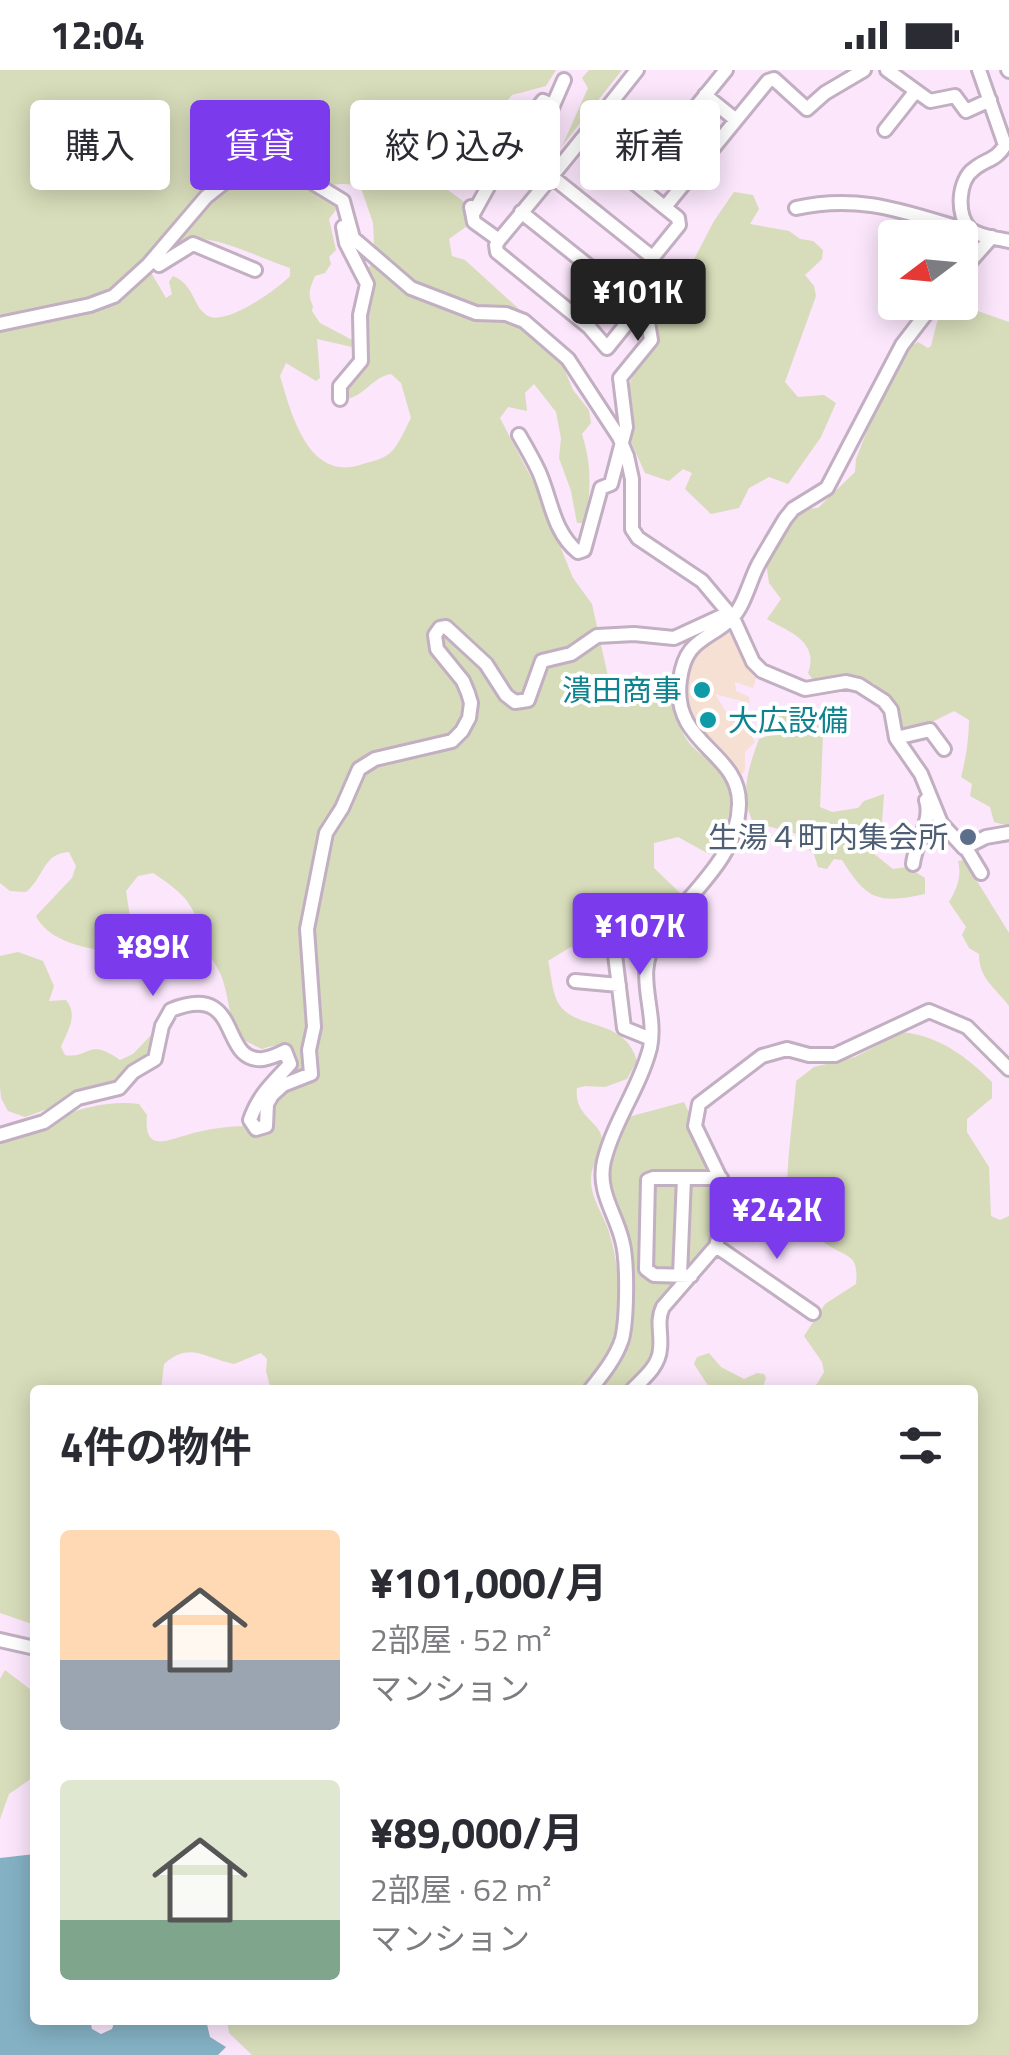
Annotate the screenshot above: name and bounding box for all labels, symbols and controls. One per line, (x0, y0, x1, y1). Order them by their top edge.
text: 12:04 (50, 6, 145, 64)
chip: 購入 (30, 100, 170, 190)
chip: 賃貸 (190, 100, 330, 190)
chip: 絞り込み (350, 100, 560, 190)
chip: 新着 (580, 100, 720, 190)
north arrow (878, 220, 978, 320)
map controls (878, 220, 978, 320)
pin: ¥101K (568, 259, 708, 344)
text: ¥101K (593, 267, 683, 315)
place label: 潰田商事 (562, 667, 682, 713)
marker: 潰田商事 (691, 679, 713, 701)
place label: 大広設備 (728, 697, 848, 743)
marker: 大広設備 (697, 709, 719, 731)
place label: 生湯４町内集会所 (708, 814, 948, 860)
marker: 生湯４町内集会所 (957, 826, 979, 848)
pin: ¥107K (570, 893, 710, 978)
text: ¥107K (595, 901, 685, 949)
pin: ¥89K (94, 914, 212, 999)
text: ¥89K (117, 922, 189, 970)
pin: ¥242K (707, 1177, 847, 1262)
text: ¥242K (732, 1185, 822, 1233)
text: 4件の物件 (60, 1414, 252, 1478)
icon: filters (893, 1418, 948, 1473)
text: ¥101,000/月 (370, 1550, 607, 1614)
icon: home (140, 1570, 260, 1690)
text: 2部屋 · 52 m² (370, 1615, 552, 1663)
text: マンション (370, 1664, 530, 1712)
text: ¥89,000/月 (370, 1800, 584, 1864)
icon: home (140, 1820, 260, 1940)
text: 2部屋 · 62 m² (370, 1865, 552, 1913)
text: マンション (370, 1914, 530, 1962)

